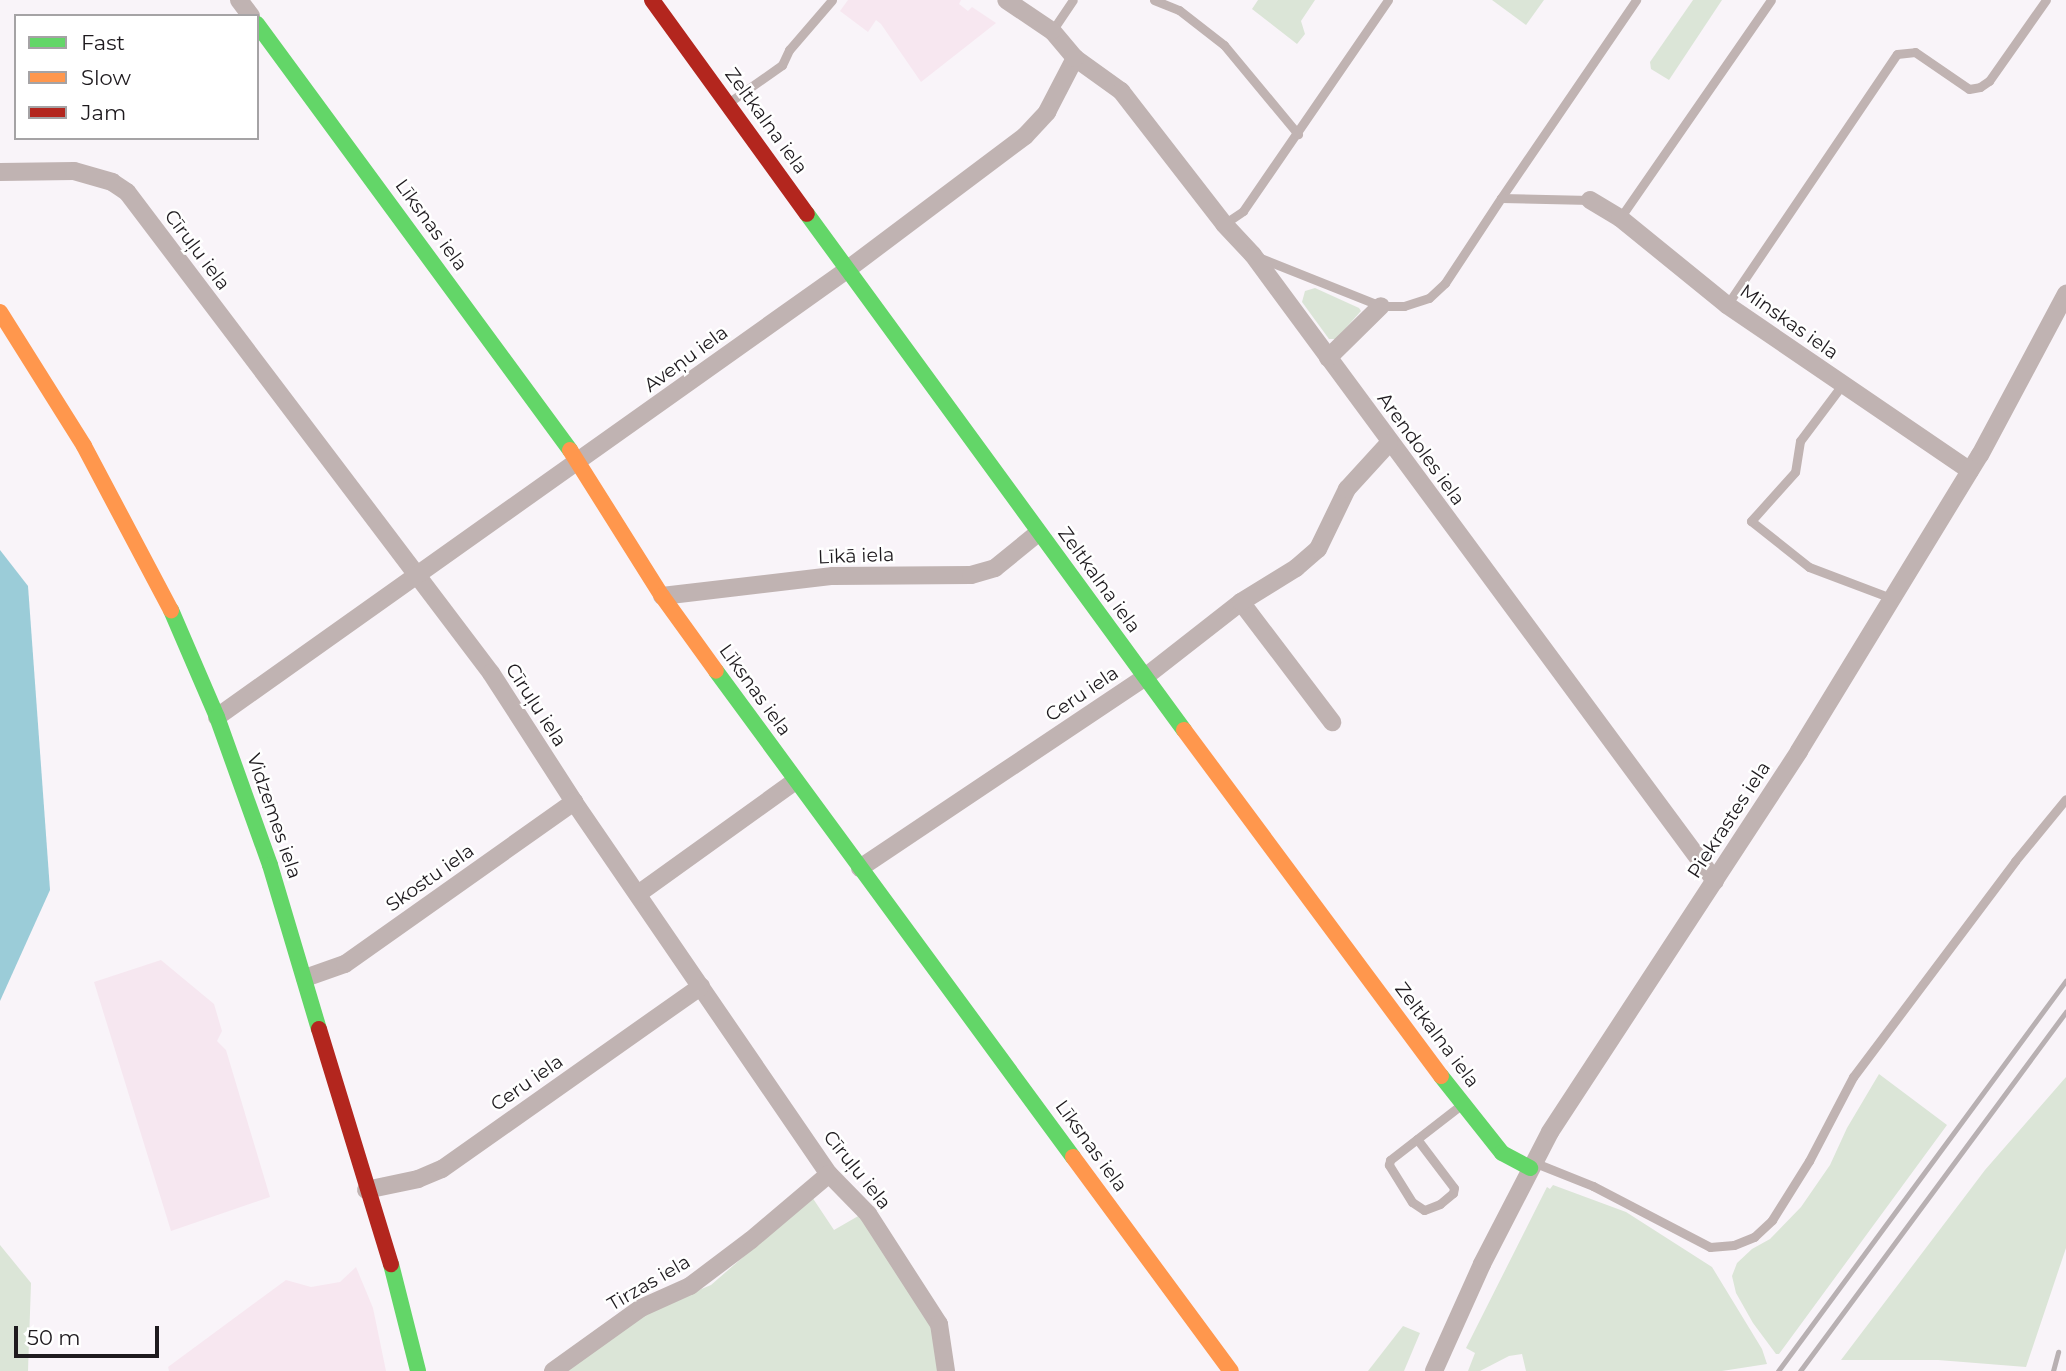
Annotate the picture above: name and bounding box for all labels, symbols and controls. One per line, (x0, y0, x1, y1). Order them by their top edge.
legend (14, 14, 259, 140)
text: Fast (81, 30, 125, 55)
street label: Zeltkalna iela (720, 63, 812, 179)
text: Slow (81, 65, 131, 90)
text: Jam (81, 100, 126, 125)
street label: Līksnas iela (390, 175, 472, 275)
street label: Cīruļu iela (159, 205, 235, 295)
street label: Minskas iela (1735, 280, 1843, 364)
street label: Aveņu iela (640, 321, 732, 397)
street label: Arendoles iela (1372, 388, 1470, 510)
street label: Zeltkalna iela (1053, 522, 1145, 638)
street label: Līkā iela (817, 543, 895, 569)
street label: Līksnas iela (714, 640, 796, 740)
street label: Cīruļu iela (501, 659, 571, 751)
street label: Ceru iela (1041, 661, 1123, 727)
street label: Vidzemes iela (242, 750, 306, 882)
street label: Piekrastes iela (1683, 757, 1775, 883)
street label: Skostu iela (382, 839, 478, 917)
street label: Zeltkalna iela (1390, 978, 1484, 1092)
street label: Ceru iela (487, 1050, 567, 1116)
street label: Līksnas iela (1050, 1096, 1132, 1196)
street label: Cīruļu iela (818, 1126, 896, 1214)
street label: Tirzas iela (604, 1250, 694, 1316)
scale bar (18, 1312, 163, 1356)
text: 50 m (27, 1325, 81, 1350)

